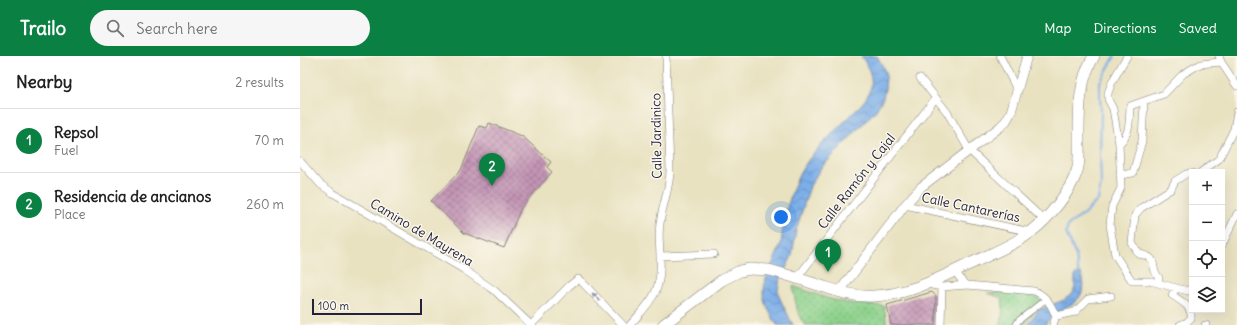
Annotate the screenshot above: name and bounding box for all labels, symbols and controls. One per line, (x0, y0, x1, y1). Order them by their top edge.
search box (90, 10, 370, 46)
text: Trailo (20, 16, 66, 40)
icon: search (104, 17, 126, 39)
text: Search here (136, 19, 218, 38)
text: Map (1044, 19, 1071, 37)
text: Directions (1093, 19, 1157, 37)
text: Saved (1179, 19, 1217, 37)
text: Nearby (16, 71, 72, 93)
text: 2 results (235, 74, 284, 91)
street label: Calle Jardinico (647, 93, 666, 179)
text: Repsol (54, 123, 98, 142)
street label: Calle Ramón y Cajal (814, 130, 899, 232)
text: 1 (26, 132, 32, 149)
text: 70 m (255, 132, 284, 149)
text: Fuel (54, 142, 78, 159)
pin: 2 (479, 153, 505, 186)
map controls (1189, 169, 1225, 313)
button: + (1189, 169, 1225, 205)
text: Residencia de ancianos (54, 187, 211, 206)
street label: Calle Cantarerías (920, 189, 1022, 226)
street label: Camino de Mayrena (367, 195, 477, 270)
text: 2 (25, 196, 33, 213)
text: 260 m (246, 196, 284, 213)
button: − (1189, 205, 1225, 241)
text: Place (54, 206, 85, 223)
your location (771, 207, 791, 227)
pin: 1 (815, 239, 841, 272)
button: locate (1189, 241, 1225, 277)
button: layers (1189, 277, 1225, 313)
one-way arrow (592, 291, 601, 302)
scale bar (312, 297, 422, 316)
text: 100 m (318, 299, 349, 313)

